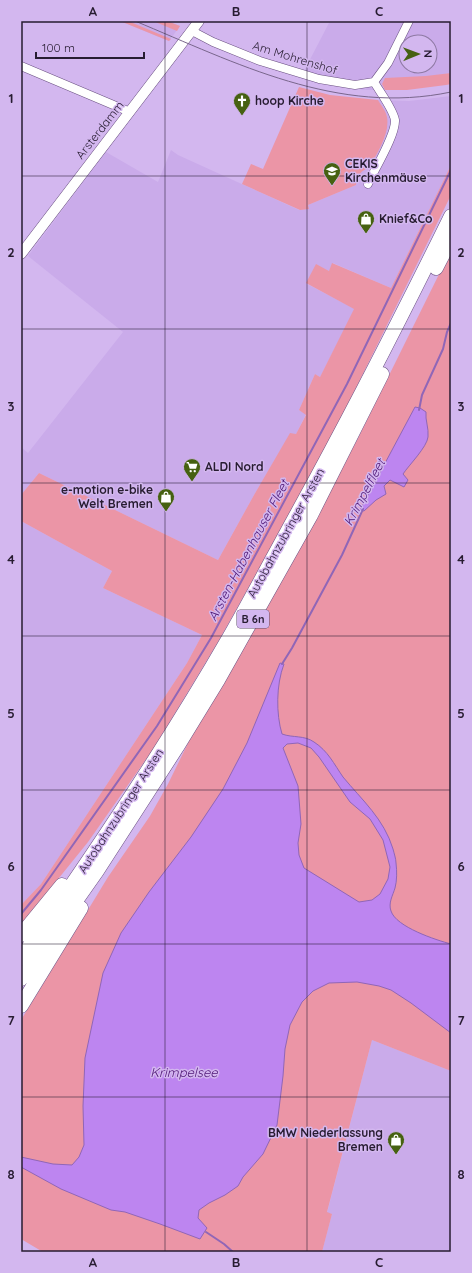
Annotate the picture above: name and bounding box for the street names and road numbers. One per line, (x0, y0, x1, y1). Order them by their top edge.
street label: Am Mohrenshof (251, 37, 340, 78)
street label: Arsterdamm (72, 98, 127, 162)
street label: Autobahnzubringer Arsten (244, 465, 327, 600)
road number: B 6n (237, 610, 269, 628)
street label: Autobahnzubringer Arsten (75, 746, 167, 876)

